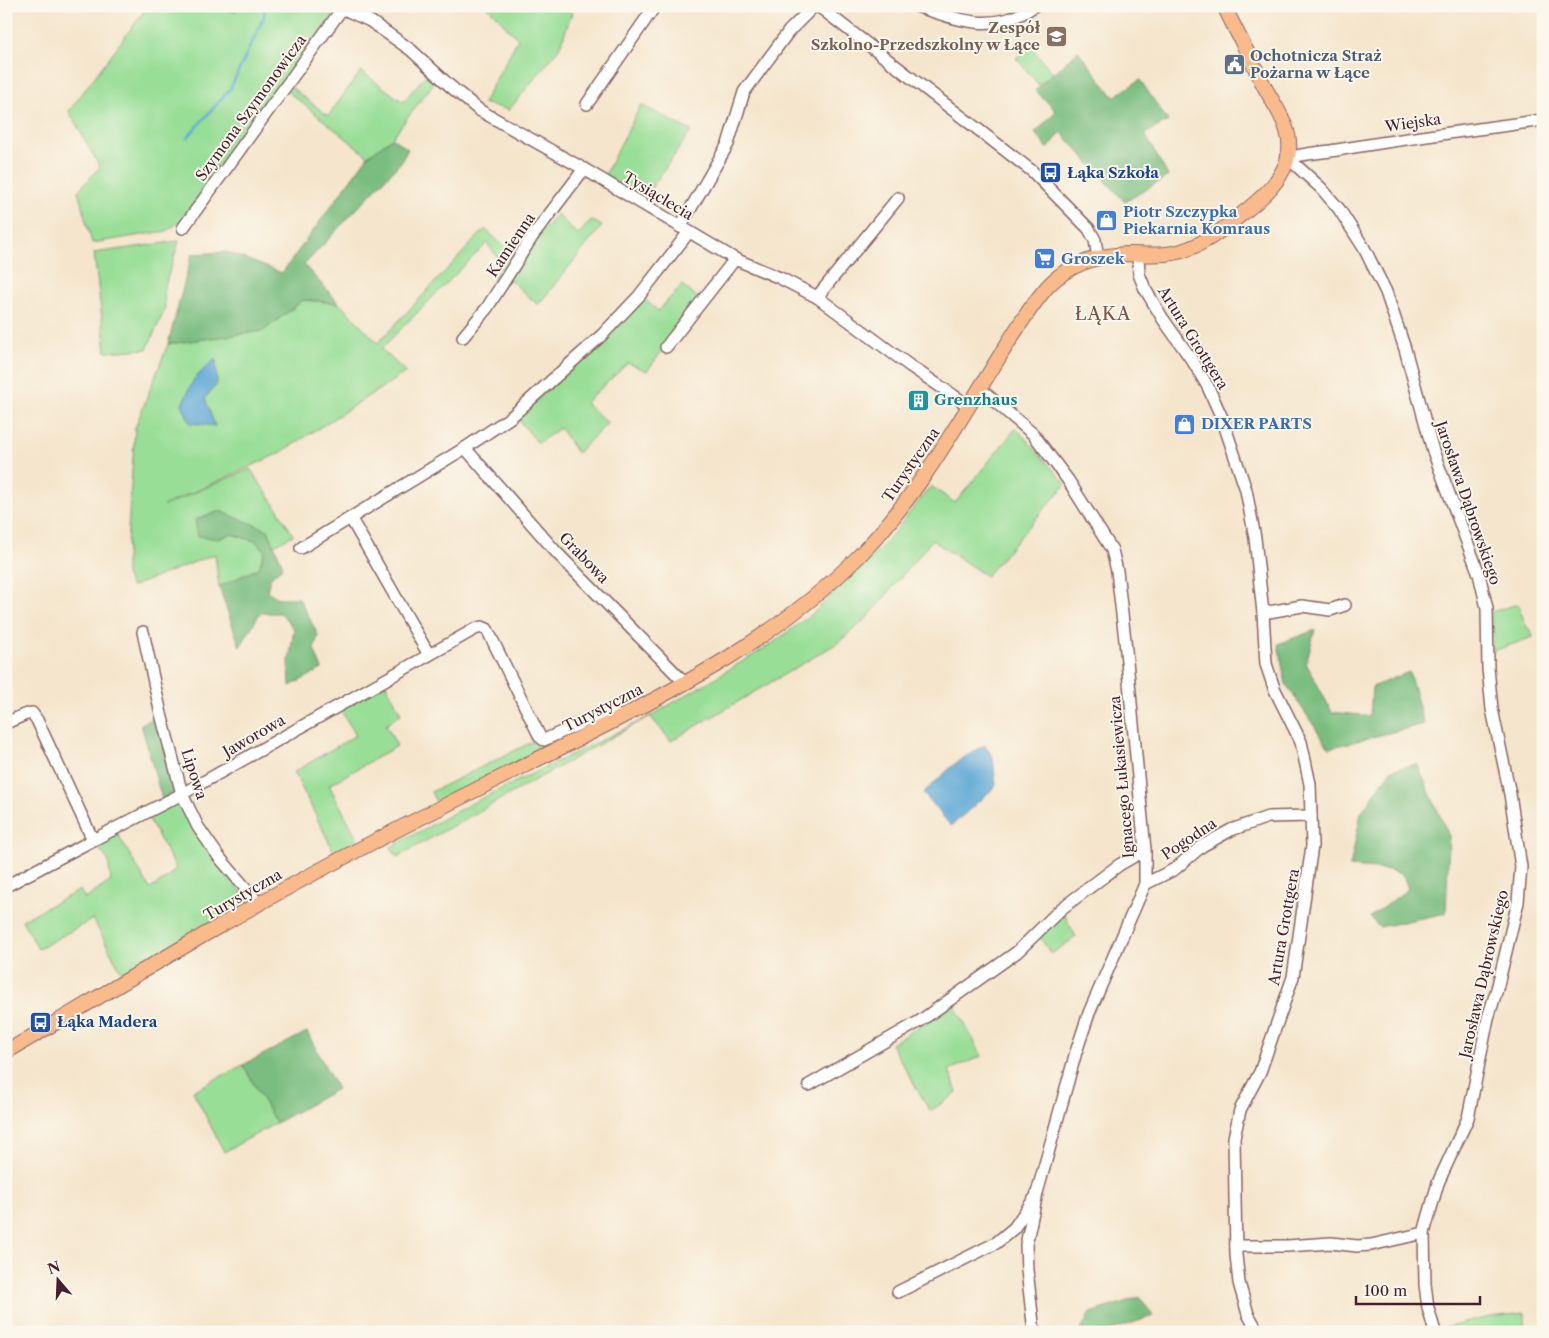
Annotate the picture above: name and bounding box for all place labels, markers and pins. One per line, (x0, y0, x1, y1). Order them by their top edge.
place label: Zespół Szkolno-Przedszkolny w Łące (811, 18, 1041, 54)
school or university icon: Zespół Szkolno-Przedszkolny w Łące (1044, 25, 1068, 49)
place label: Ochotnicza Straż Pożarna w Łące (1250, 46, 1382, 82)
public building icon: Ochotnicza Straż Pożarna w Łące (1222, 53, 1246, 77)
bus stop icon: Łąka Szkoła (1039, 161, 1063, 185)
place label: Łąka Szkoła (1067, 163, 1159, 182)
place label: Piotr Szczypka Piekarnia Komraus (1123, 202, 1270, 238)
shop icon: Piotr Szczypka Piekarnia Komraus (1095, 209, 1119, 233)
supermarket icon: Groszek (1033, 247, 1057, 271)
place label: Groszek (1061, 249, 1126, 268)
building icon: Grenzhaus (906, 388, 930, 412)
place label: Grenzhaus (934, 390, 1017, 409)
shop icon: DIXER PARTS (1173, 412, 1197, 436)
place label: DIXER PARTS (1201, 414, 1312, 433)
bus stop icon: Łąka Madera (29, 1010, 53, 1034)
place label: Łąka Madera (57, 1012, 158, 1031)

